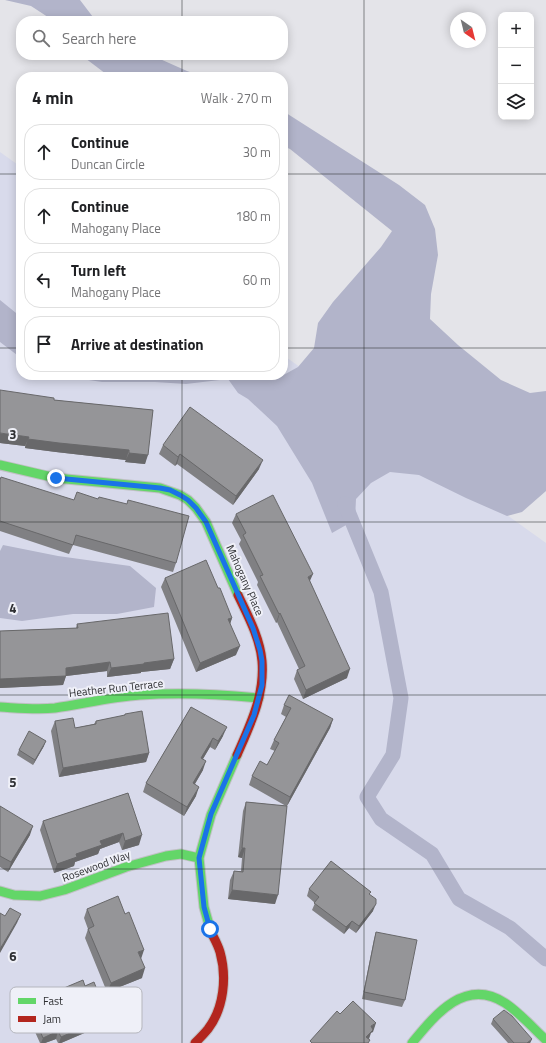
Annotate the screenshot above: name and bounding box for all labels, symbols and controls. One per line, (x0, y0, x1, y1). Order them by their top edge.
north arrow (450, 12, 486, 48)
map controls (498, 12, 534, 120)
button: + (498, 12, 534, 48)
search box (16, 16, 288, 60)
icon: search (30, 27, 52, 49)
text: Search here (62, 27, 136, 50)
button: − (498, 48, 534, 84)
button: layers (498, 84, 534, 120)
text: 4 min (32, 85, 73, 111)
text: Walk · 270 m (201, 88, 272, 108)
text: Continue (71, 131, 129, 154)
icon: ahead (33, 141, 55, 163)
text: 30 m (243, 142, 271, 162)
text: Duncan Circle (71, 154, 145, 174)
text: Continue (71, 195, 129, 218)
icon: ahead (33, 205, 55, 227)
text: 180 m (235, 206, 271, 226)
text: Mahogany Place (71, 218, 161, 238)
text: Turn left (71, 259, 126, 282)
icon: left (33, 269, 55, 291)
text: 60 m (243, 270, 271, 290)
text: Mahogany Place (71, 282, 161, 302)
icon: arrive (33, 333, 55, 355)
text: Arrive at destination (71, 333, 204, 356)
text: 3 (9, 424, 17, 444)
route end (47, 469, 65, 487)
street label: Mahogany Place (222, 542, 268, 618)
text: 4 (9, 598, 17, 618)
street label: Heather Run Terrace (68, 675, 164, 701)
text: 5 (9, 772, 17, 792)
street label: Rosewood Way (60, 846, 133, 886)
route start (201, 920, 219, 938)
text: 6 (9, 946, 17, 966)
legend (10, 987, 142, 1033)
text: Fast (43, 993, 63, 1009)
text: Jam (43, 1011, 61, 1027)

